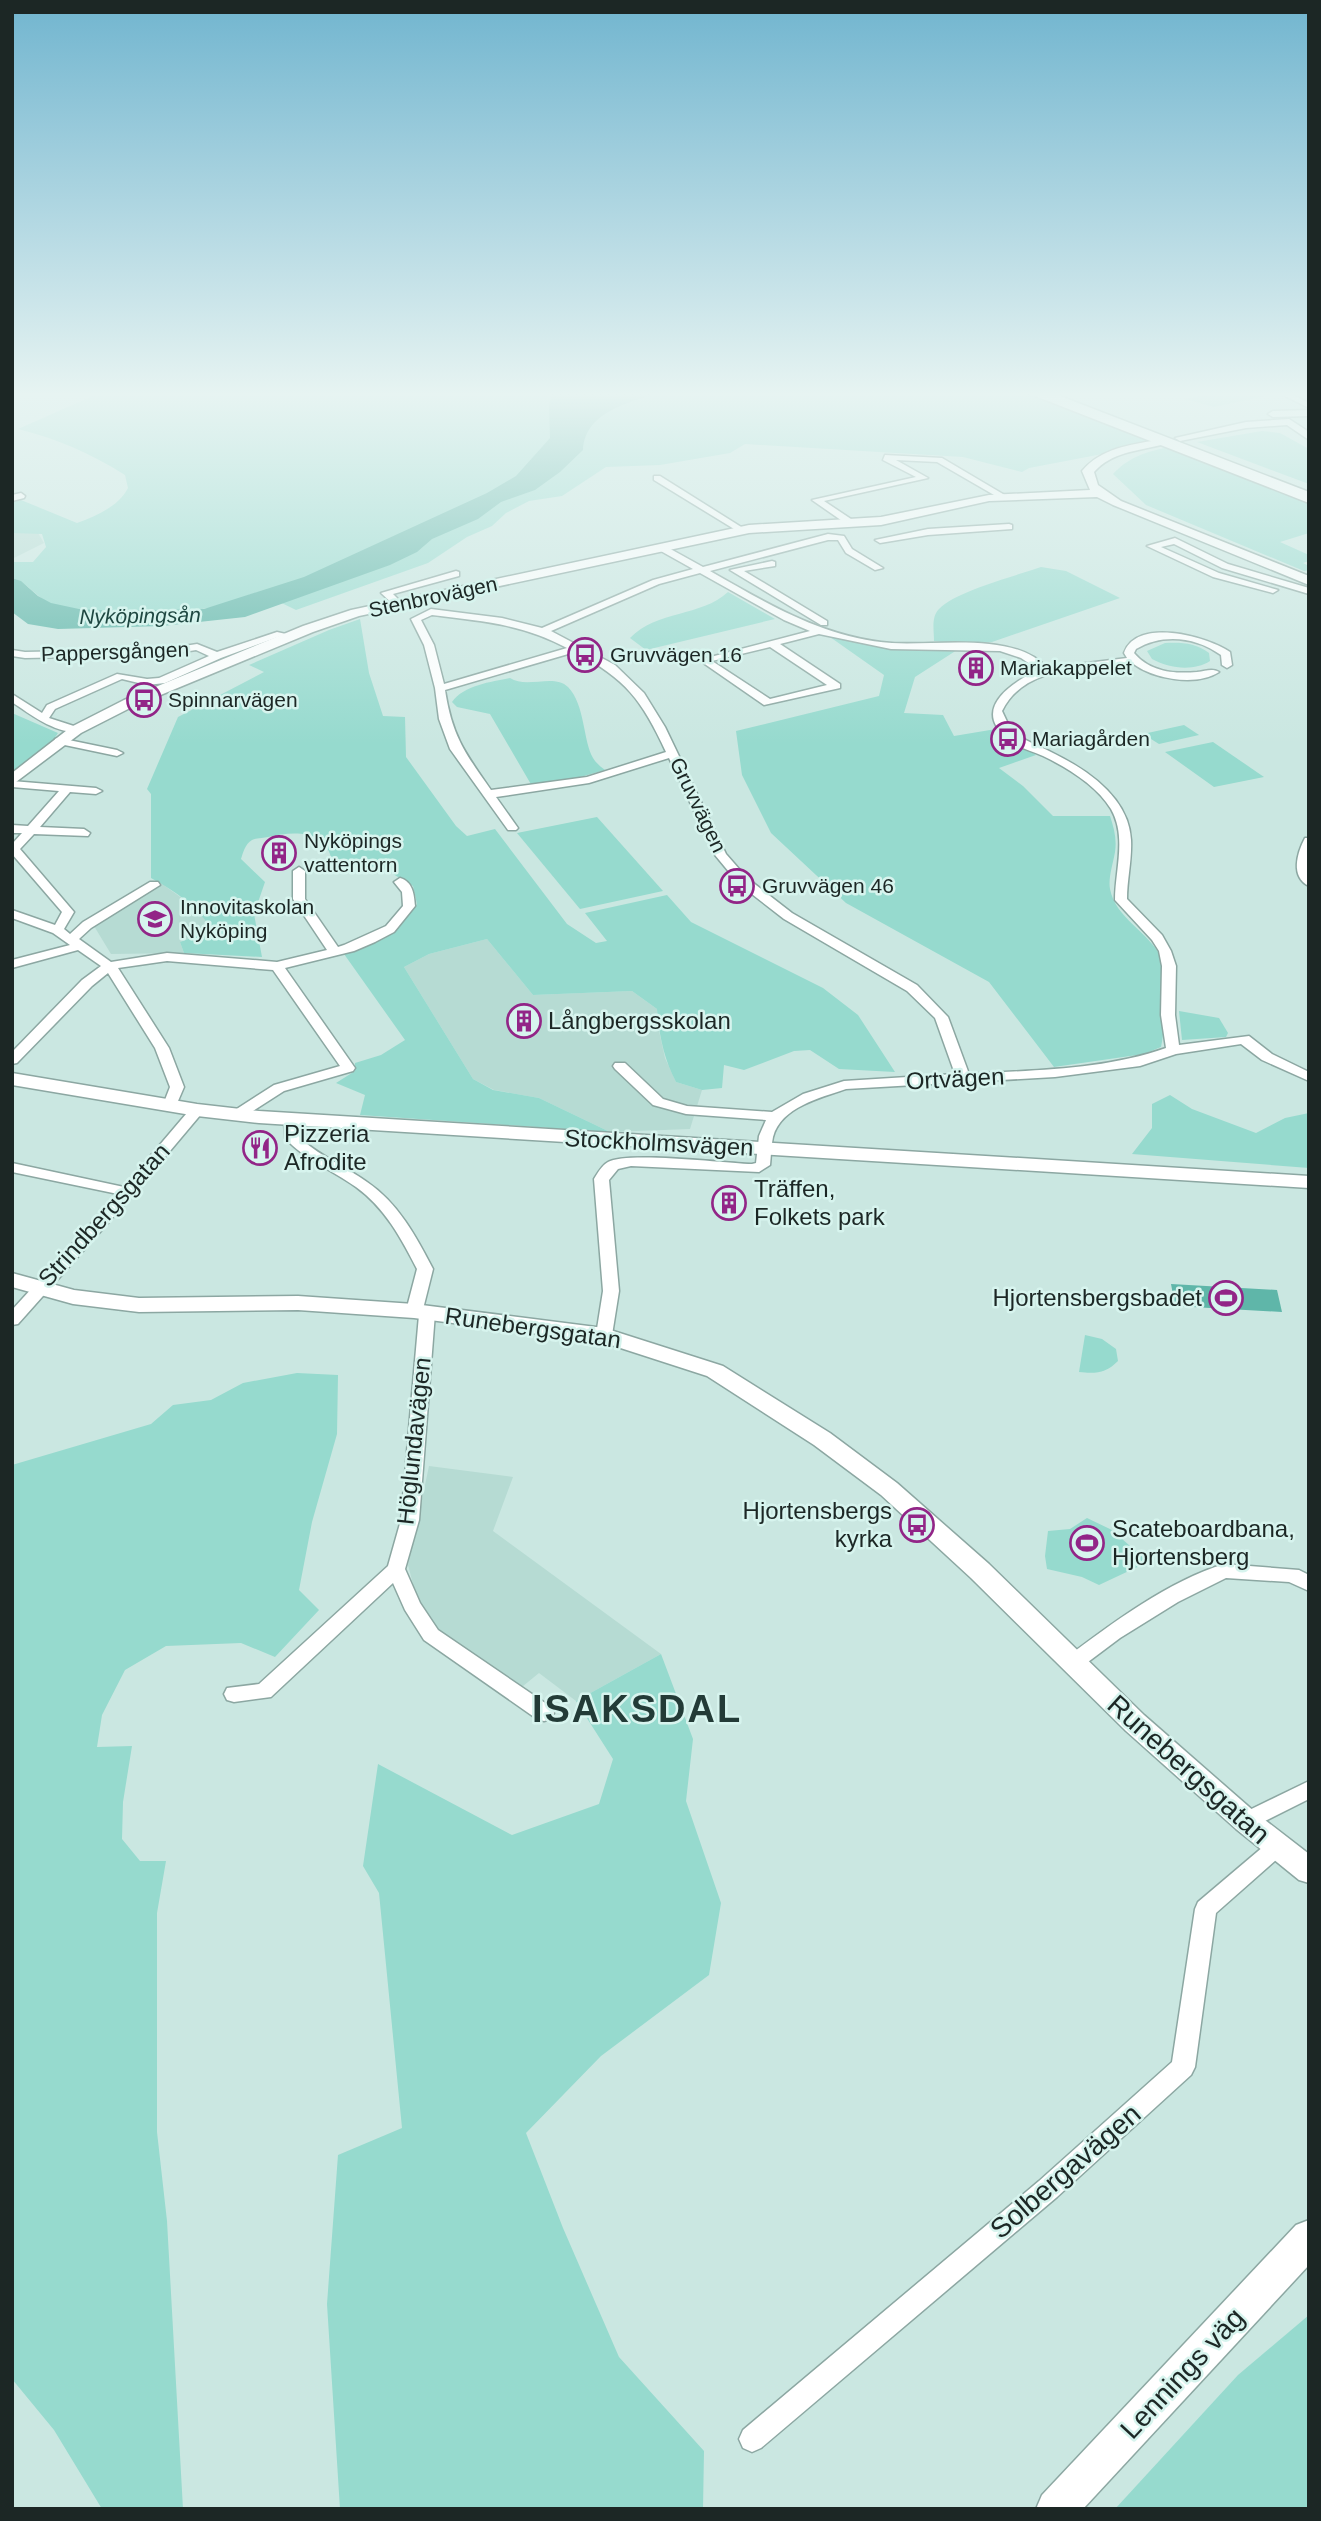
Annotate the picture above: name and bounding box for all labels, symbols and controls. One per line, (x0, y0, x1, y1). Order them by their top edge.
street label: Stenbrovägen (367, 572, 499, 621)
water label: Nyköpingsån (79, 603, 201, 628)
bus stop icon: Gruvvägen 16 (566, 636, 604, 674)
street label: Pappersgången (40, 637, 189, 666)
place label: Gruvvägen 16 (610, 643, 742, 666)
building icon: Mariakappelet (957, 649, 995, 687)
place label: Mariakappelet (1000, 656, 1132, 679)
bus stop icon: Spinnarvägen (125, 681, 163, 719)
place label: Spinnarvägen (168, 688, 298, 711)
bus stop icon: Mariagården (989, 720, 1027, 758)
place label: Mariagården (1032, 727, 1150, 750)
street label: Gruvvägen (666, 754, 731, 856)
place label: Nyköpings vattentorn (304, 829, 402, 876)
building icon: Nyköpings vattentorn (260, 834, 298, 872)
bus stop icon: Gruvvägen 46 (718, 867, 756, 905)
place label: Gruvvägen 46 (762, 874, 894, 897)
place label: Innovitaskolan Nyköping (180, 895, 314, 942)
school or university icon: Innovitaskolan Nyköping (136, 900, 174, 938)
building icon: Långbergsskolan (505, 1002, 543, 1040)
place label: Långbergsskolan (548, 1007, 731, 1034)
street label: Ortvägen (905, 1062, 1005, 1095)
place label: Pizzeria Afrodite (284, 1120, 370, 1175)
street label: Stockholmsvägen (564, 1124, 754, 1161)
restaurant icon: Pizzeria Afrodite (241, 1129, 279, 1167)
street label: Strindbergsgatan (32, 1138, 175, 1292)
place label: Träffen, Folkets park (754, 1175, 886, 1230)
building icon: Träffen, Folkets park (710, 1184, 748, 1222)
sports icon: Hjortensbergsbadet (1207, 1279, 1245, 1317)
place label: Hjortensbergsbadet (993, 1284, 1202, 1311)
street label: Runebergsgatan (443, 1302, 623, 1353)
street label: Höglundavägen (391, 1356, 436, 1526)
place label: Hjortensbergs kyrka (743, 1497, 893, 1552)
bus stop icon: Hjortensbergs kyrka (898, 1506, 936, 1544)
place label: Scateboardbana, Hjortensberg (1112, 1515, 1295, 1570)
sports icon: Scateboardbana, Hjortensberg (1068, 1524, 1106, 1562)
district label: ISAKSDAL (532, 1688, 742, 1730)
street label: Runebergsgatan (1101, 1689, 1276, 1850)
street label: Solbergavägen (984, 2098, 1147, 2245)
street label: Lennings väg (1114, 2302, 1251, 2445)

